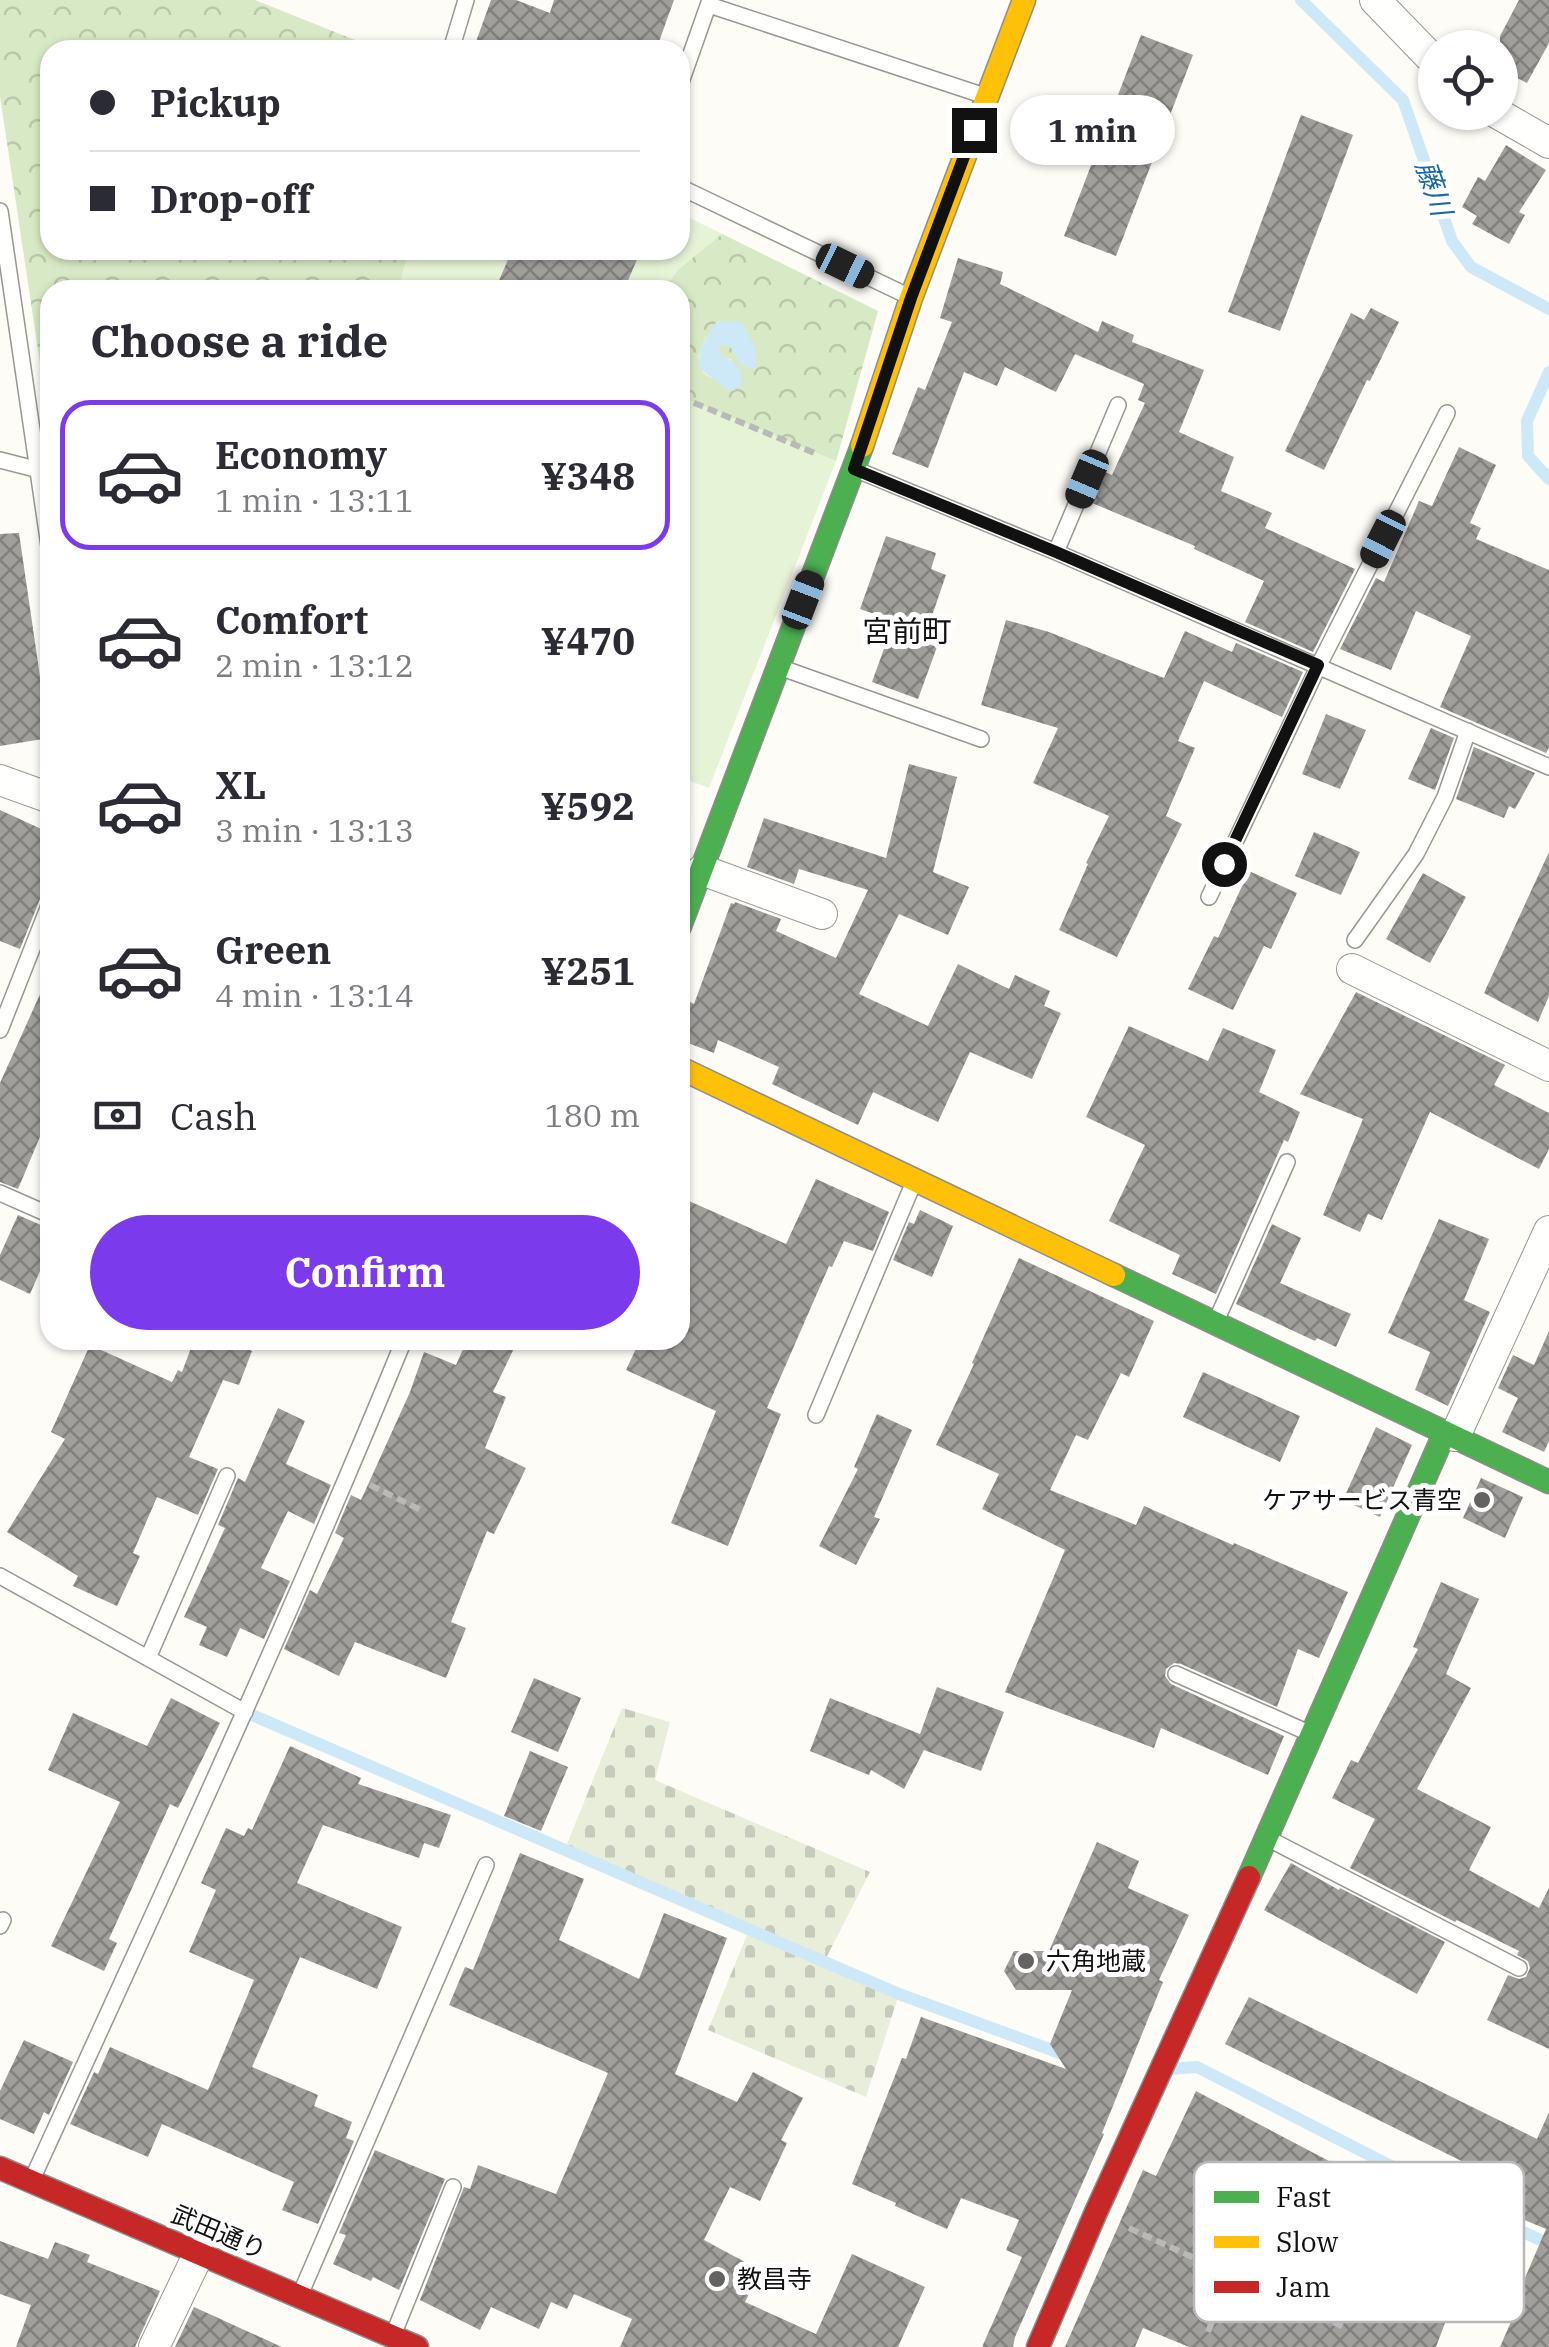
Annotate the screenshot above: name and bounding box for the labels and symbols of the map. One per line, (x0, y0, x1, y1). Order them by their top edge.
callout: 1 min (1009, 95, 1174, 165)
route end (952, 108, 997, 153)
water label: 藤川 (1408, 155, 1462, 223)
car (811, 239, 879, 293)
car (1061, 446, 1113, 512)
car (1356, 505, 1410, 573)
car (778, 567, 828, 633)
district label: 宮前町 (862, 611, 952, 650)
route start (1202, 842, 1247, 887)
place label: ケアサービス青空 (1262, 1483, 1462, 1516)
marker: ケアサービス青空 (1471, 1489, 1493, 1511)
place label: 六角地蔵 (1046, 1944, 1146, 1977)
marker: 六角地蔵 (1015, 1950, 1037, 1972)
legend (1194, 2162, 1524, 2322)
text: Fast (1276, 2178, 1331, 2215)
street label: 武田通り (167, 2197, 272, 2266)
text: Slow (1276, 2223, 1338, 2260)
place label: 教昌寺 (737, 2262, 812, 2295)
marker: 教昌寺 (706, 2268, 728, 2290)
text: Jam (1276, 2268, 1331, 2305)

